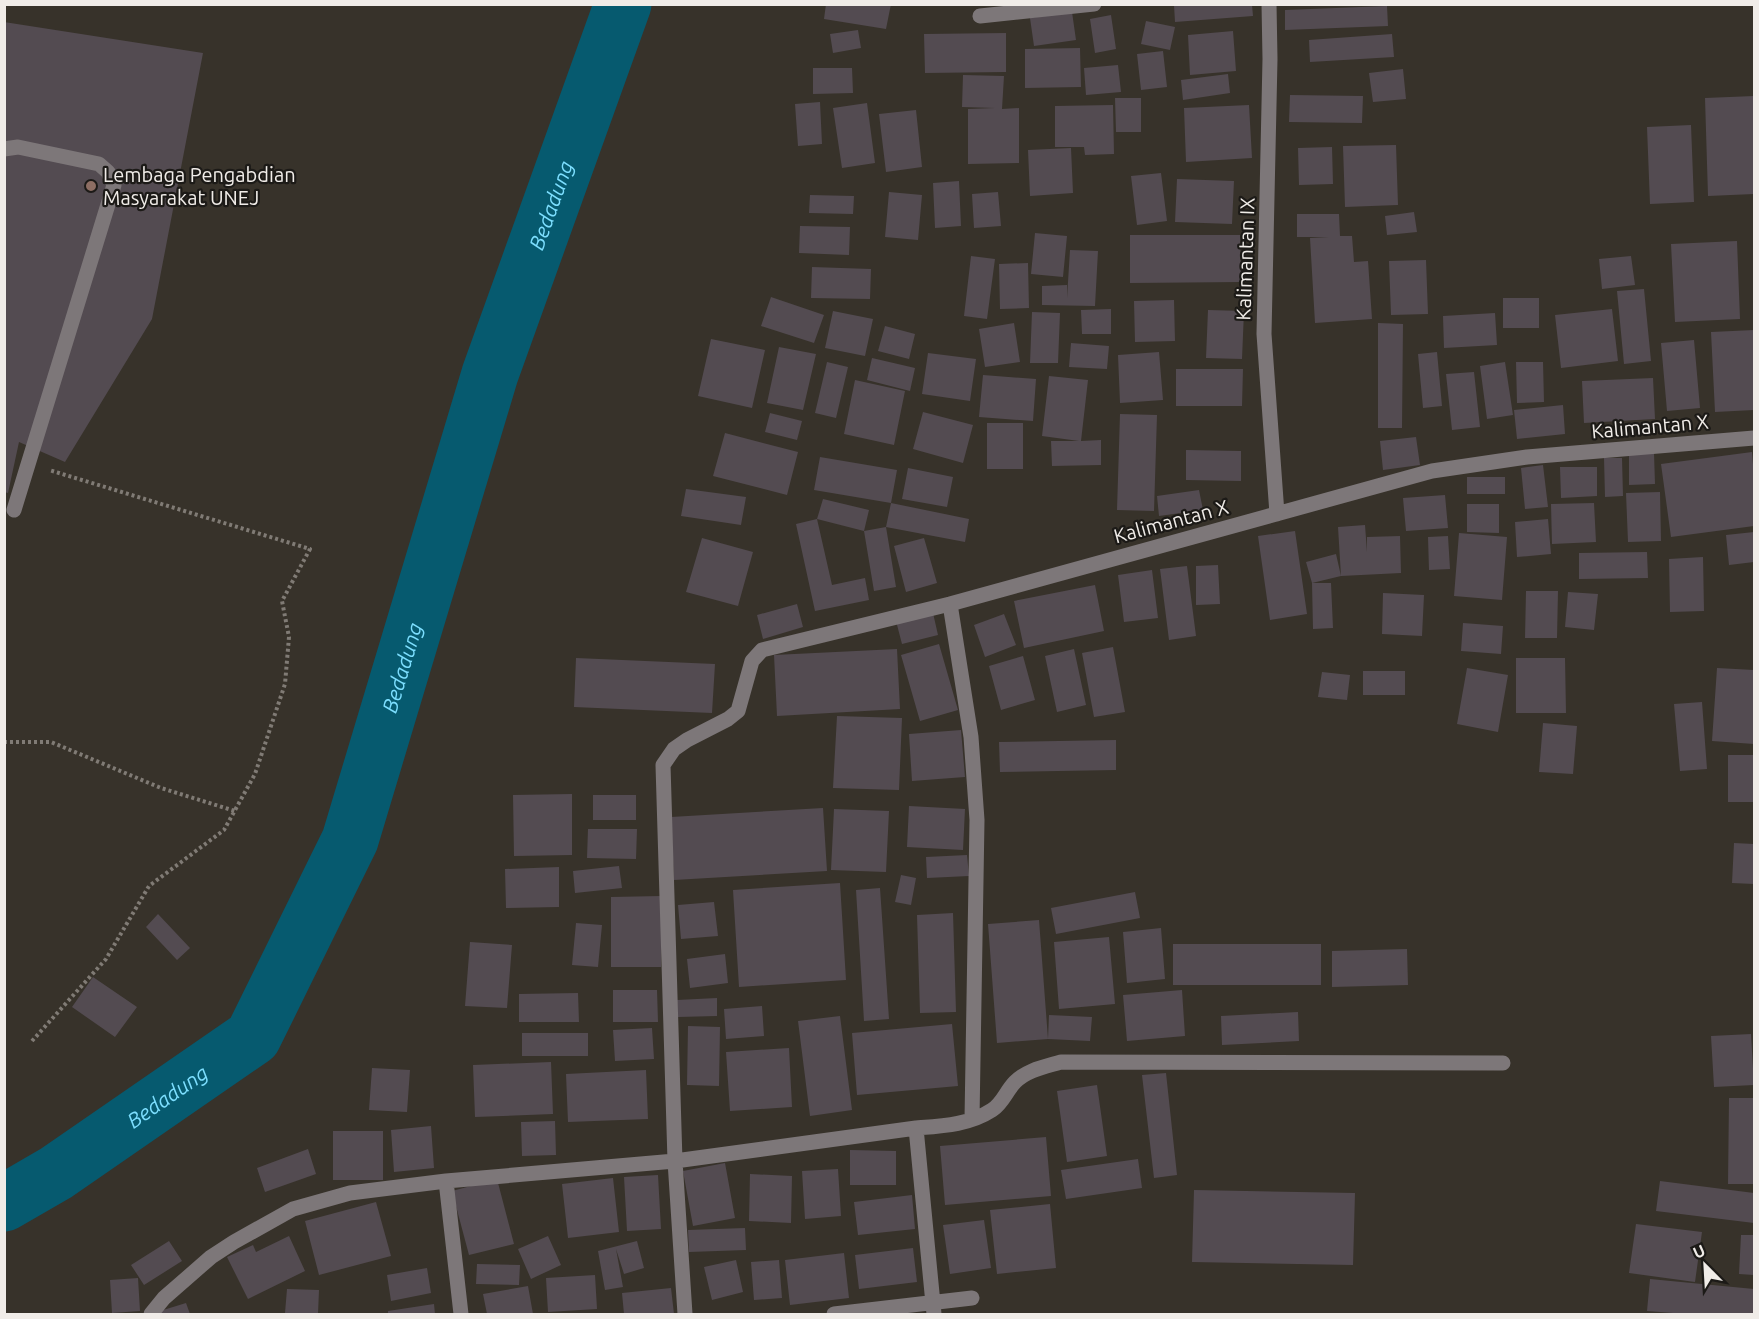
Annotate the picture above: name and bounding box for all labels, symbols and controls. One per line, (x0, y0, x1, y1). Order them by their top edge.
water label: Bedadung (524, 157, 578, 253)
place label: Lembaga Pengabdian Masyarakat UNEJ (103, 163, 296, 209)
marker: Lembaga Pengabdian Masyarakat UNEJ (84, 179, 98, 193)
street label: Kalimantan IX (1231, 197, 1259, 321)
street label: Kalimantan X (1590, 409, 1710, 443)
street label: Kalimantan X (1111, 495, 1231, 547)
water label: Bedadung (377, 620, 427, 715)
water label: Bedadung (122, 1060, 212, 1133)
north arrow (1675, 1235, 1735, 1295)
text: U (1690, 1241, 1708, 1262)

